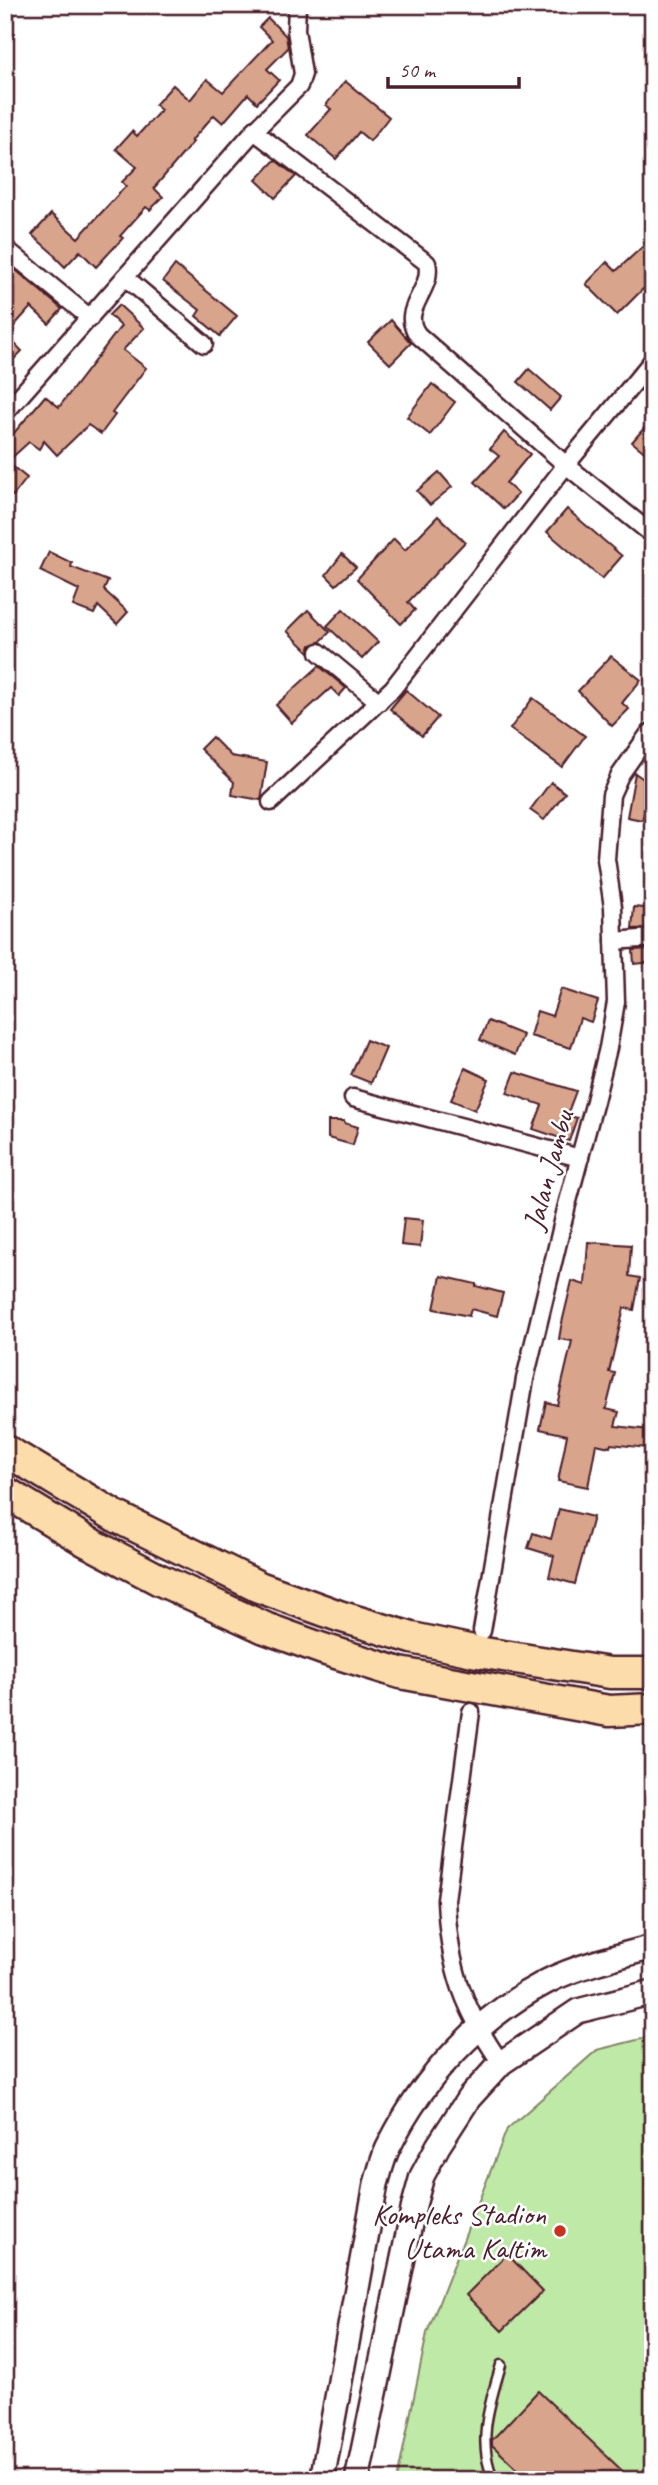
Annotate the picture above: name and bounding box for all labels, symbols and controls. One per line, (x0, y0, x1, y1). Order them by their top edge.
scale bar (388, 46, 520, 90)
text: 50 m (399, 57, 437, 83)
street label: Jalan Jambu (513, 1104, 583, 1236)
place label: Kompleks Stadion Utama Kaltim (372, 2195, 548, 2267)
marker: Kompleks Stadion Utama Kaltim (552, 2223, 568, 2239)

